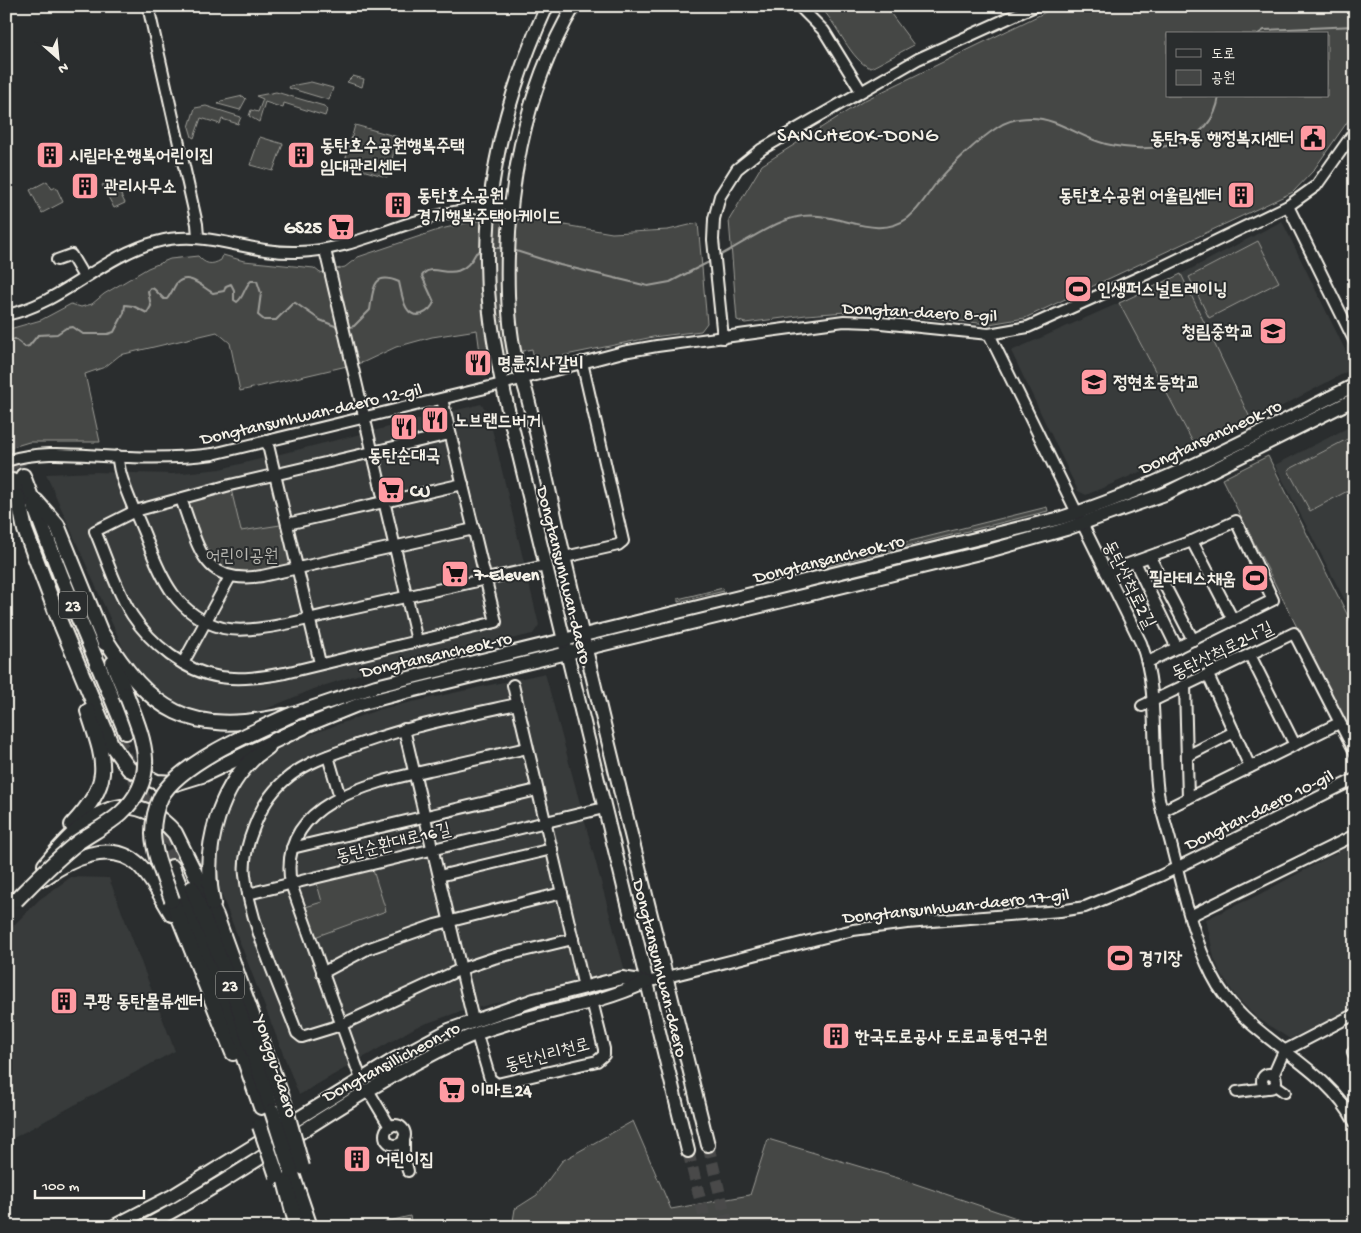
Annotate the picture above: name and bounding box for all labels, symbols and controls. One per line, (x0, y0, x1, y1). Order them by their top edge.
north arrow (32, 32, 82, 82)
legend (1166, 32, 1328, 98)
text: 도로 (1211, 46, 1235, 64)
text: N (55, 58, 71, 77)
text: 공원 (1211, 70, 1235, 88)
public building icon: 동탄7동 행정복지센터 (1298, 123, 1328, 153)
district label: SANCHEOK-DONG (777, 126, 939, 149)
place label: 동탄7동 행정복지센터 (1150, 130, 1294, 151)
place label: 동탄호수공원행복주택 임대관리센터 (320, 137, 465, 179)
building icon: 시립라온행복어린이집 (35, 140, 65, 170)
building icon: 동탄호수공원행복주택 임대관리센터 (286, 140, 316, 170)
place label: 시립라온행복어린이집 (69, 147, 214, 168)
building icon: 관리사무소 (70, 171, 100, 201)
place label: 관리사무소 (104, 178, 176, 199)
building icon: 동탄호수공원 어울림센터 (1226, 180, 1256, 210)
place label: 동탄호수공원 경기행복주택아케이드 (417, 187, 562, 229)
place label: 동탄호수공원 어울림센터 (1058, 187, 1222, 208)
building icon: 동탄호수공원 경기행복주택아케이드 (383, 190, 413, 220)
supermarket icon: GS25 (326, 212, 356, 242)
place label: GS25 (284, 219, 323, 240)
sports icon: 인생퍼스널트레이닝 (1063, 274, 1093, 304)
place label: 인생퍼스널트레이닝 (1097, 281, 1227, 302)
street label: Dongtan-daero 8-gil (841, 299, 998, 328)
school or university icon: 청림중학교 (1258, 316, 1288, 346)
place label: 청림중학교 (1182, 323, 1254, 344)
restaurant icon: 명륜진사갈비 (463, 348, 493, 378)
place label: 명륜진사갈비 (497, 355, 584, 376)
school or university icon: 정현초등학교 (1079, 367, 1109, 397)
place label: 정현초등학교 (1113, 374, 1200, 395)
street label: Dongtansunhwan-daero 12-gil (198, 380, 424, 451)
street label: Dongtansancheok-ro (1136, 396, 1286, 481)
restaurant icon: 노브랜드버거 (420, 405, 450, 435)
restaurant icon: 동탄순대국 (389, 412, 419, 442)
place label: 노브랜드버거 (454, 412, 541, 433)
place label: 동탄순대국 (368, 446, 440, 468)
supermarket icon: CU (376, 475, 406, 505)
place label: CU (409, 482, 431, 503)
street label: Dongtansunhwan-daero (530, 483, 595, 667)
street label: Dongtansancheok-ro (751, 532, 907, 590)
street label: 동탄산척로2길 (1097, 538, 1159, 633)
park label: 어린이공원 (206, 547, 278, 568)
supermarket icon: 7-Eleven (440, 559, 470, 589)
sports icon: 필라테스채움 (1240, 563, 1270, 593)
place label: 7-Eleven (473, 566, 540, 587)
place label: 필라테스채움 (1149, 570, 1236, 591)
road number: 23 (59, 592, 87, 618)
street label: 동탄산척로2나길 (1169, 618, 1278, 686)
street label: Dongtansancheok-ro (358, 629, 514, 684)
street label: Dongtan-daero 10-gil (1182, 766, 1338, 857)
street label: 동탄순환대로16길 (334, 820, 454, 869)
street label: Dongtansunhwan-daero (626, 876, 691, 1060)
street label: Dongtansunhwan-daero 17-gil (841, 885, 1070, 930)
sports icon: 경기장 (1105, 943, 1135, 973)
place label: 경기장 (1139, 950, 1183, 971)
road number: 23 (216, 972, 244, 998)
building icon: 쿠팡 동탄물류센터 (49, 986, 79, 1016)
place label: 쿠팡 동탄물류센터 (83, 993, 203, 1014)
street label: Yonggu-daero (248, 1011, 301, 1121)
street label: Dongtansillicheon-ro (319, 1018, 464, 1109)
building icon: 한국도로공사 도로교통연구원 (821, 1021, 851, 1051)
place label: 한국도로공사 도로교통연구원 (854, 1028, 1048, 1049)
street label: 동탄신리천로 (503, 1035, 592, 1078)
supermarket icon: 이마트24 (437, 1075, 467, 1105)
place label: 이마트24 (471, 1082, 532, 1103)
building icon: 어린이집 (342, 1144, 372, 1174)
place label: 어린이집 (376, 1151, 434, 1172)
scale bar (35, 1168, 144, 1200)
text: 100 m (41, 1178, 80, 1196)

